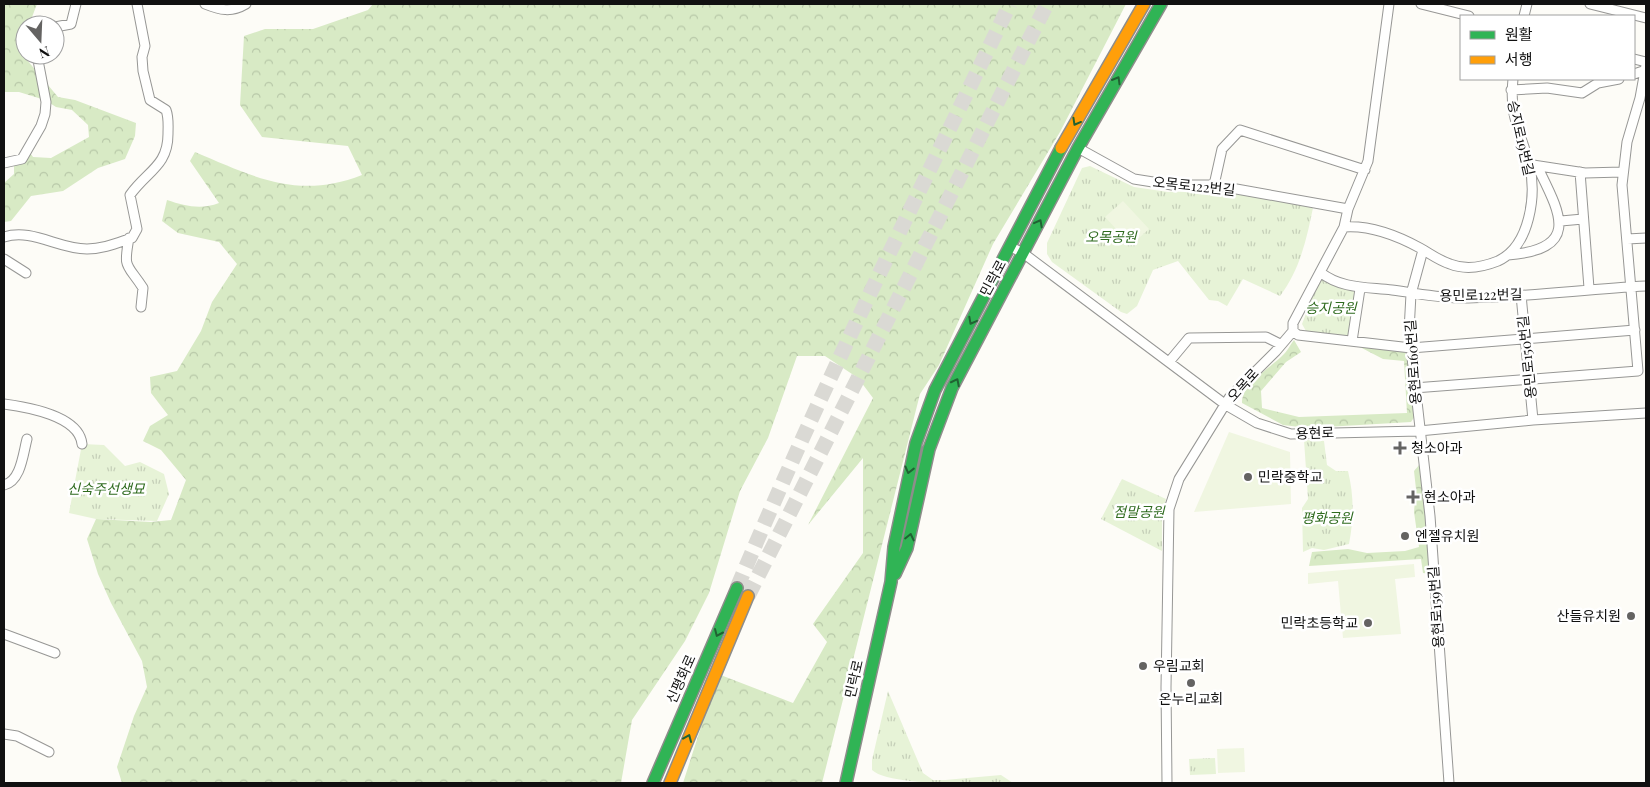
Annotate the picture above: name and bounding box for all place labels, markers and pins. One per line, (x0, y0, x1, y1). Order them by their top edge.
place label: 청소아과 (1411, 438, 1463, 457)
marker: 청소아과 (1393, 441, 1407, 455)
place label: 민락중학교 (1258, 467, 1323, 486)
marker: 민락중학교 (1242, 471, 1254, 483)
place label: 현소아과 (1424, 487, 1476, 506)
marker: 현소아과 (1406, 490, 1420, 504)
place label: 엔젤유치원 (1415, 526, 1479, 545)
marker: 엔젤유치원 (1399, 530, 1411, 542)
place label: 산들유치원 (1557, 606, 1621, 625)
marker: 산들유치원 (1625, 610, 1637, 622)
place label: 민락초등학교 (1281, 613, 1358, 632)
marker: 민락초등학교 (1362, 617, 1374, 629)
place label: 우림교회 (1153, 656, 1205, 675)
marker: 우림교회 (1137, 660, 1149, 672)
marker: 온누리교회 (1185, 677, 1197, 689)
place label: 온누리교회 (1159, 689, 1223, 708)

